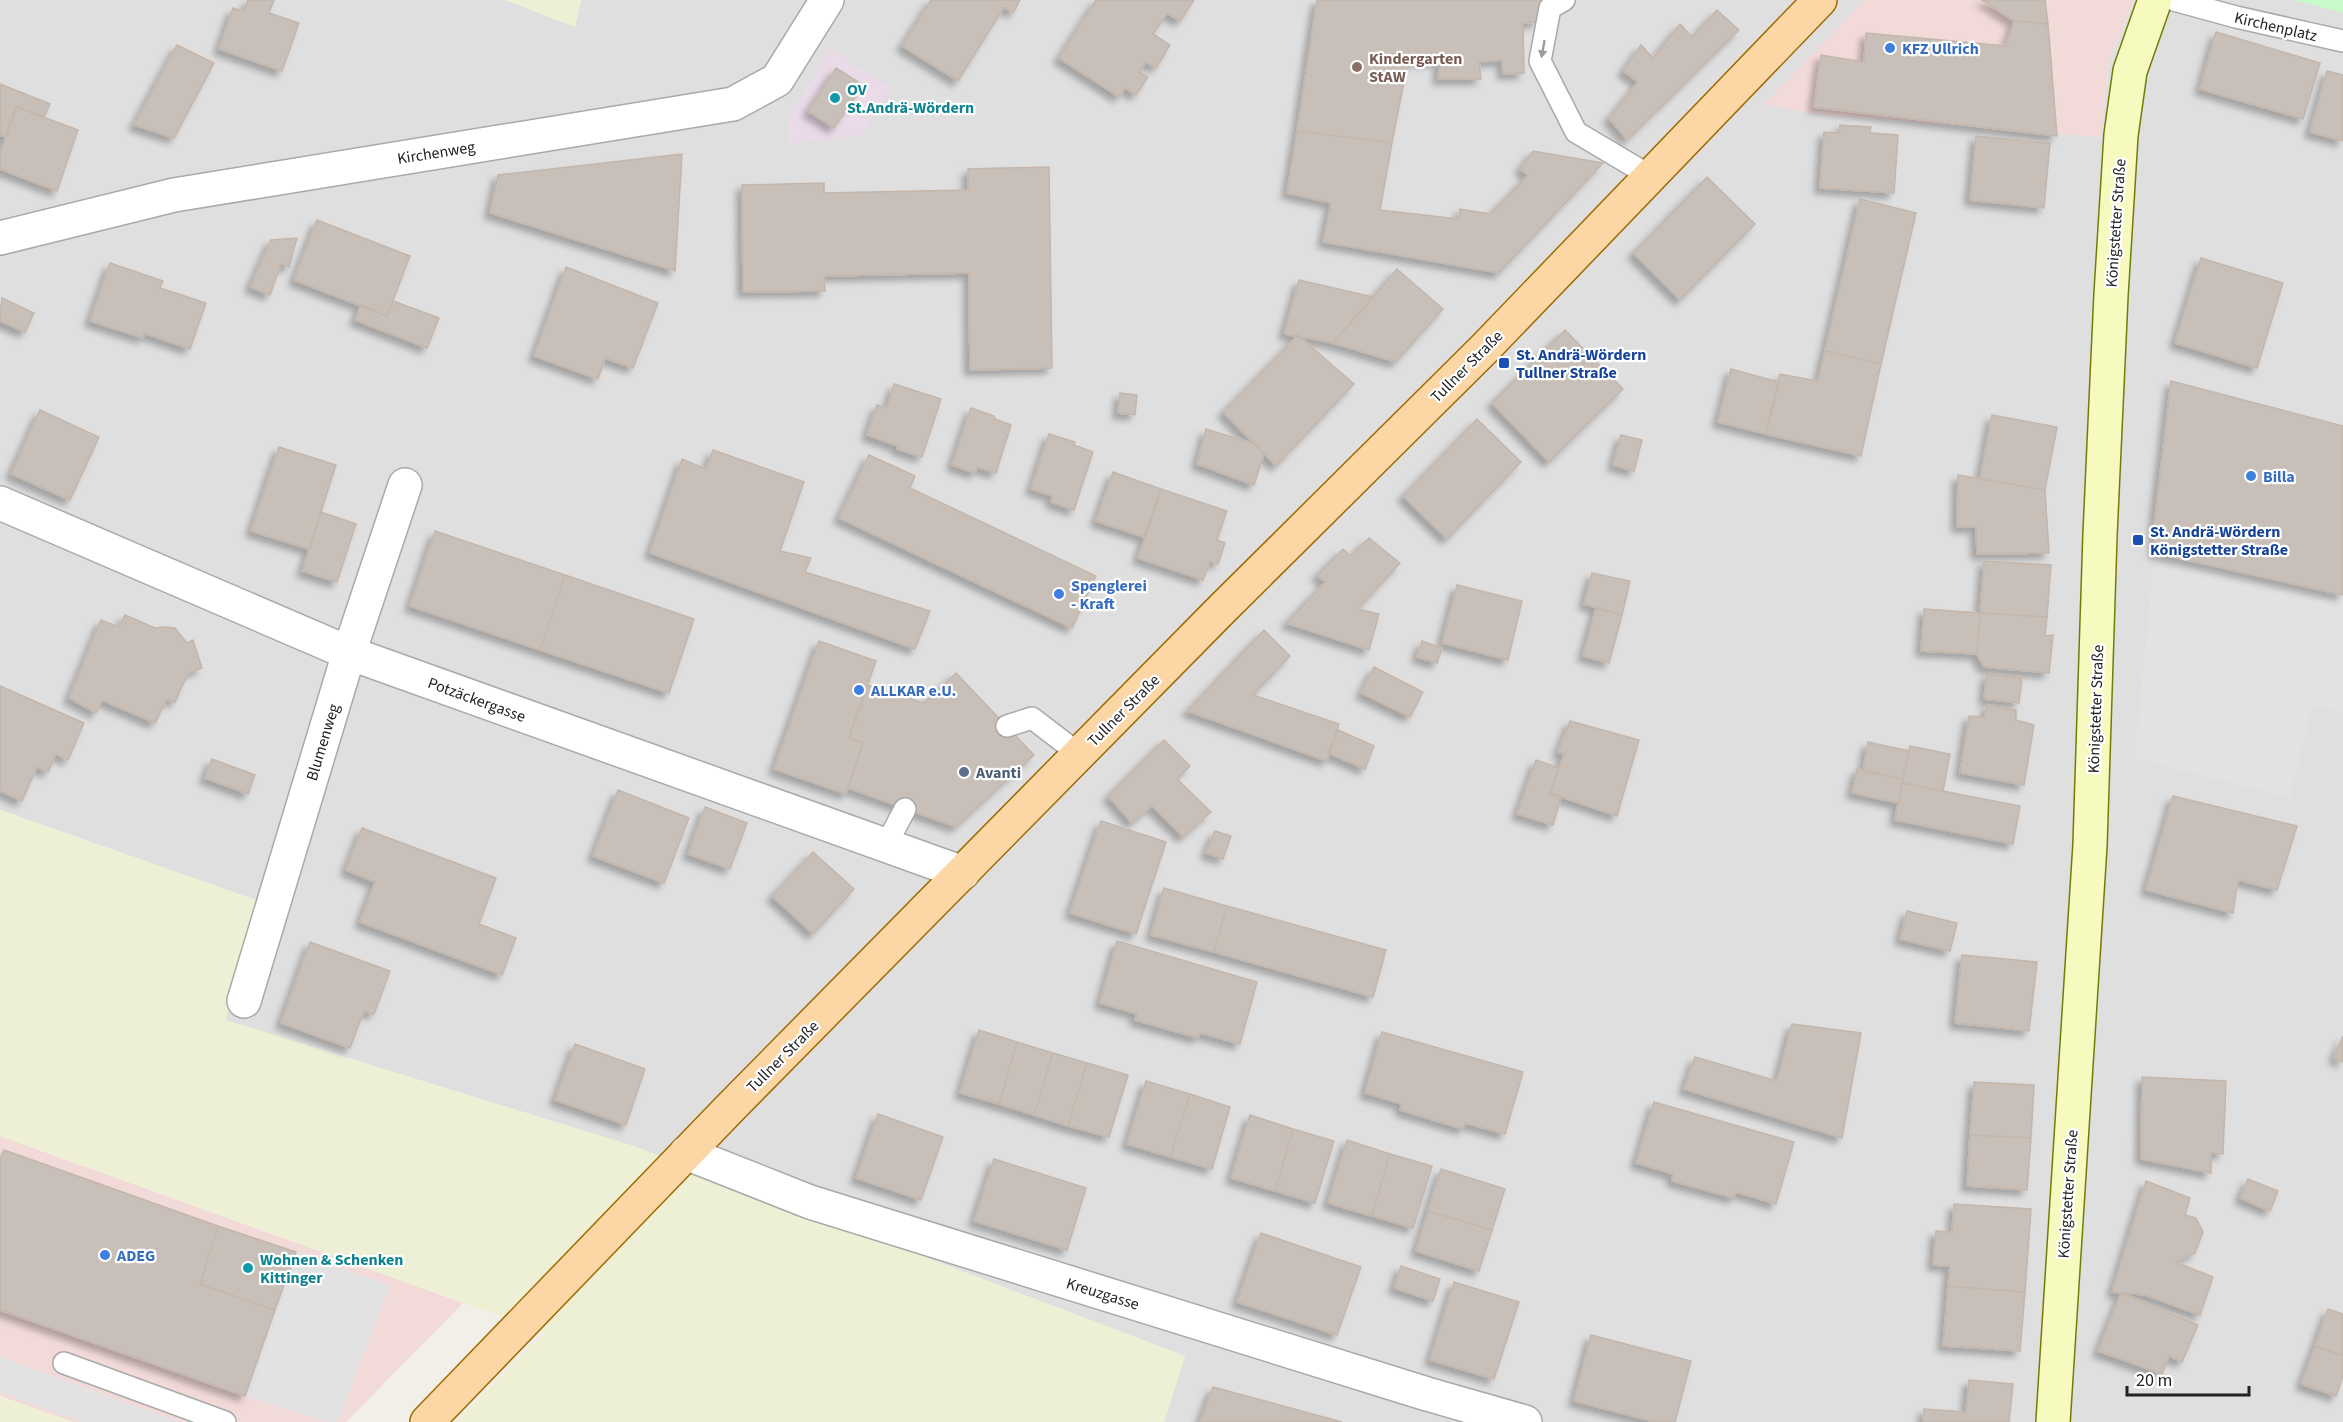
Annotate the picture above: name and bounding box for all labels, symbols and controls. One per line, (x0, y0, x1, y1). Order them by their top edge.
street label: Kirchenplatz (2232, 7, 2320, 47)
place label: KFZ Ullrich (1902, 38, 1979, 60)
one-way arrow (1538, 40, 1547, 59)
marker: KFZ Ullrich (1883, 41, 1897, 55)
place label: Kindergarten StAW (1369, 48, 1462, 88)
marker: Kindergarten StAW (1350, 60, 1364, 74)
place label: OV St.Andrä-Wördern (847, 79, 974, 119)
marker: OV St.Andrä-Wördern (828, 91, 842, 105)
street label: Kirchenweg (396, 136, 477, 170)
street label: Königstetter Straße (2101, 158, 2131, 288)
street label: Tullner Straße (1426, 326, 1508, 408)
place label: St. Andrä-Wördern Tullner Straße (1516, 344, 1646, 384)
marker: St. Andrä-Wördern Tullner Straße (1497, 356, 1511, 370)
place label: Billa (2263, 466, 2295, 488)
marker: Billa (2244, 469, 2258, 483)
place label: St. Andrä-Wördern Königstetter Straße (2150, 521, 2288, 561)
marker: St. Andrä-Wördern Königstetter Straße (2131, 533, 2145, 547)
place label: Spenglerei - Kraft (1071, 575, 1147, 615)
marker: Spenglerei - Kraft (1052, 587, 1066, 601)
street label: Königstetter Straße (2083, 644, 2109, 774)
street label: Tullner Straße (1083, 670, 1165, 752)
street label: Potzäckergasse (425, 672, 529, 728)
place label: ALLKAR e.U. (870, 680, 956, 702)
marker: ALLKAR e.U. (852, 683, 866, 697)
street label: Blumenweg (301, 701, 345, 783)
place label: Avanti (975, 762, 1021, 784)
marker: Avanti (957, 765, 971, 779)
street label: Tullner Straße (742, 1016, 824, 1098)
street label: Königstetter Straße (2053, 1129, 2083, 1259)
place label: ADEG (116, 1245, 155, 1267)
marker: ADEG (98, 1248, 112, 1262)
place label: Wohnen & Schenken Kittinger (260, 1249, 403, 1289)
marker: Wohnen & Schenken Kittinger (241, 1261, 255, 1275)
street label: Kreuzgasse (1064, 1272, 1142, 1315)
scale bar (2127, 1359, 2248, 1397)
text: 20 m (2136, 1368, 2172, 1393)

